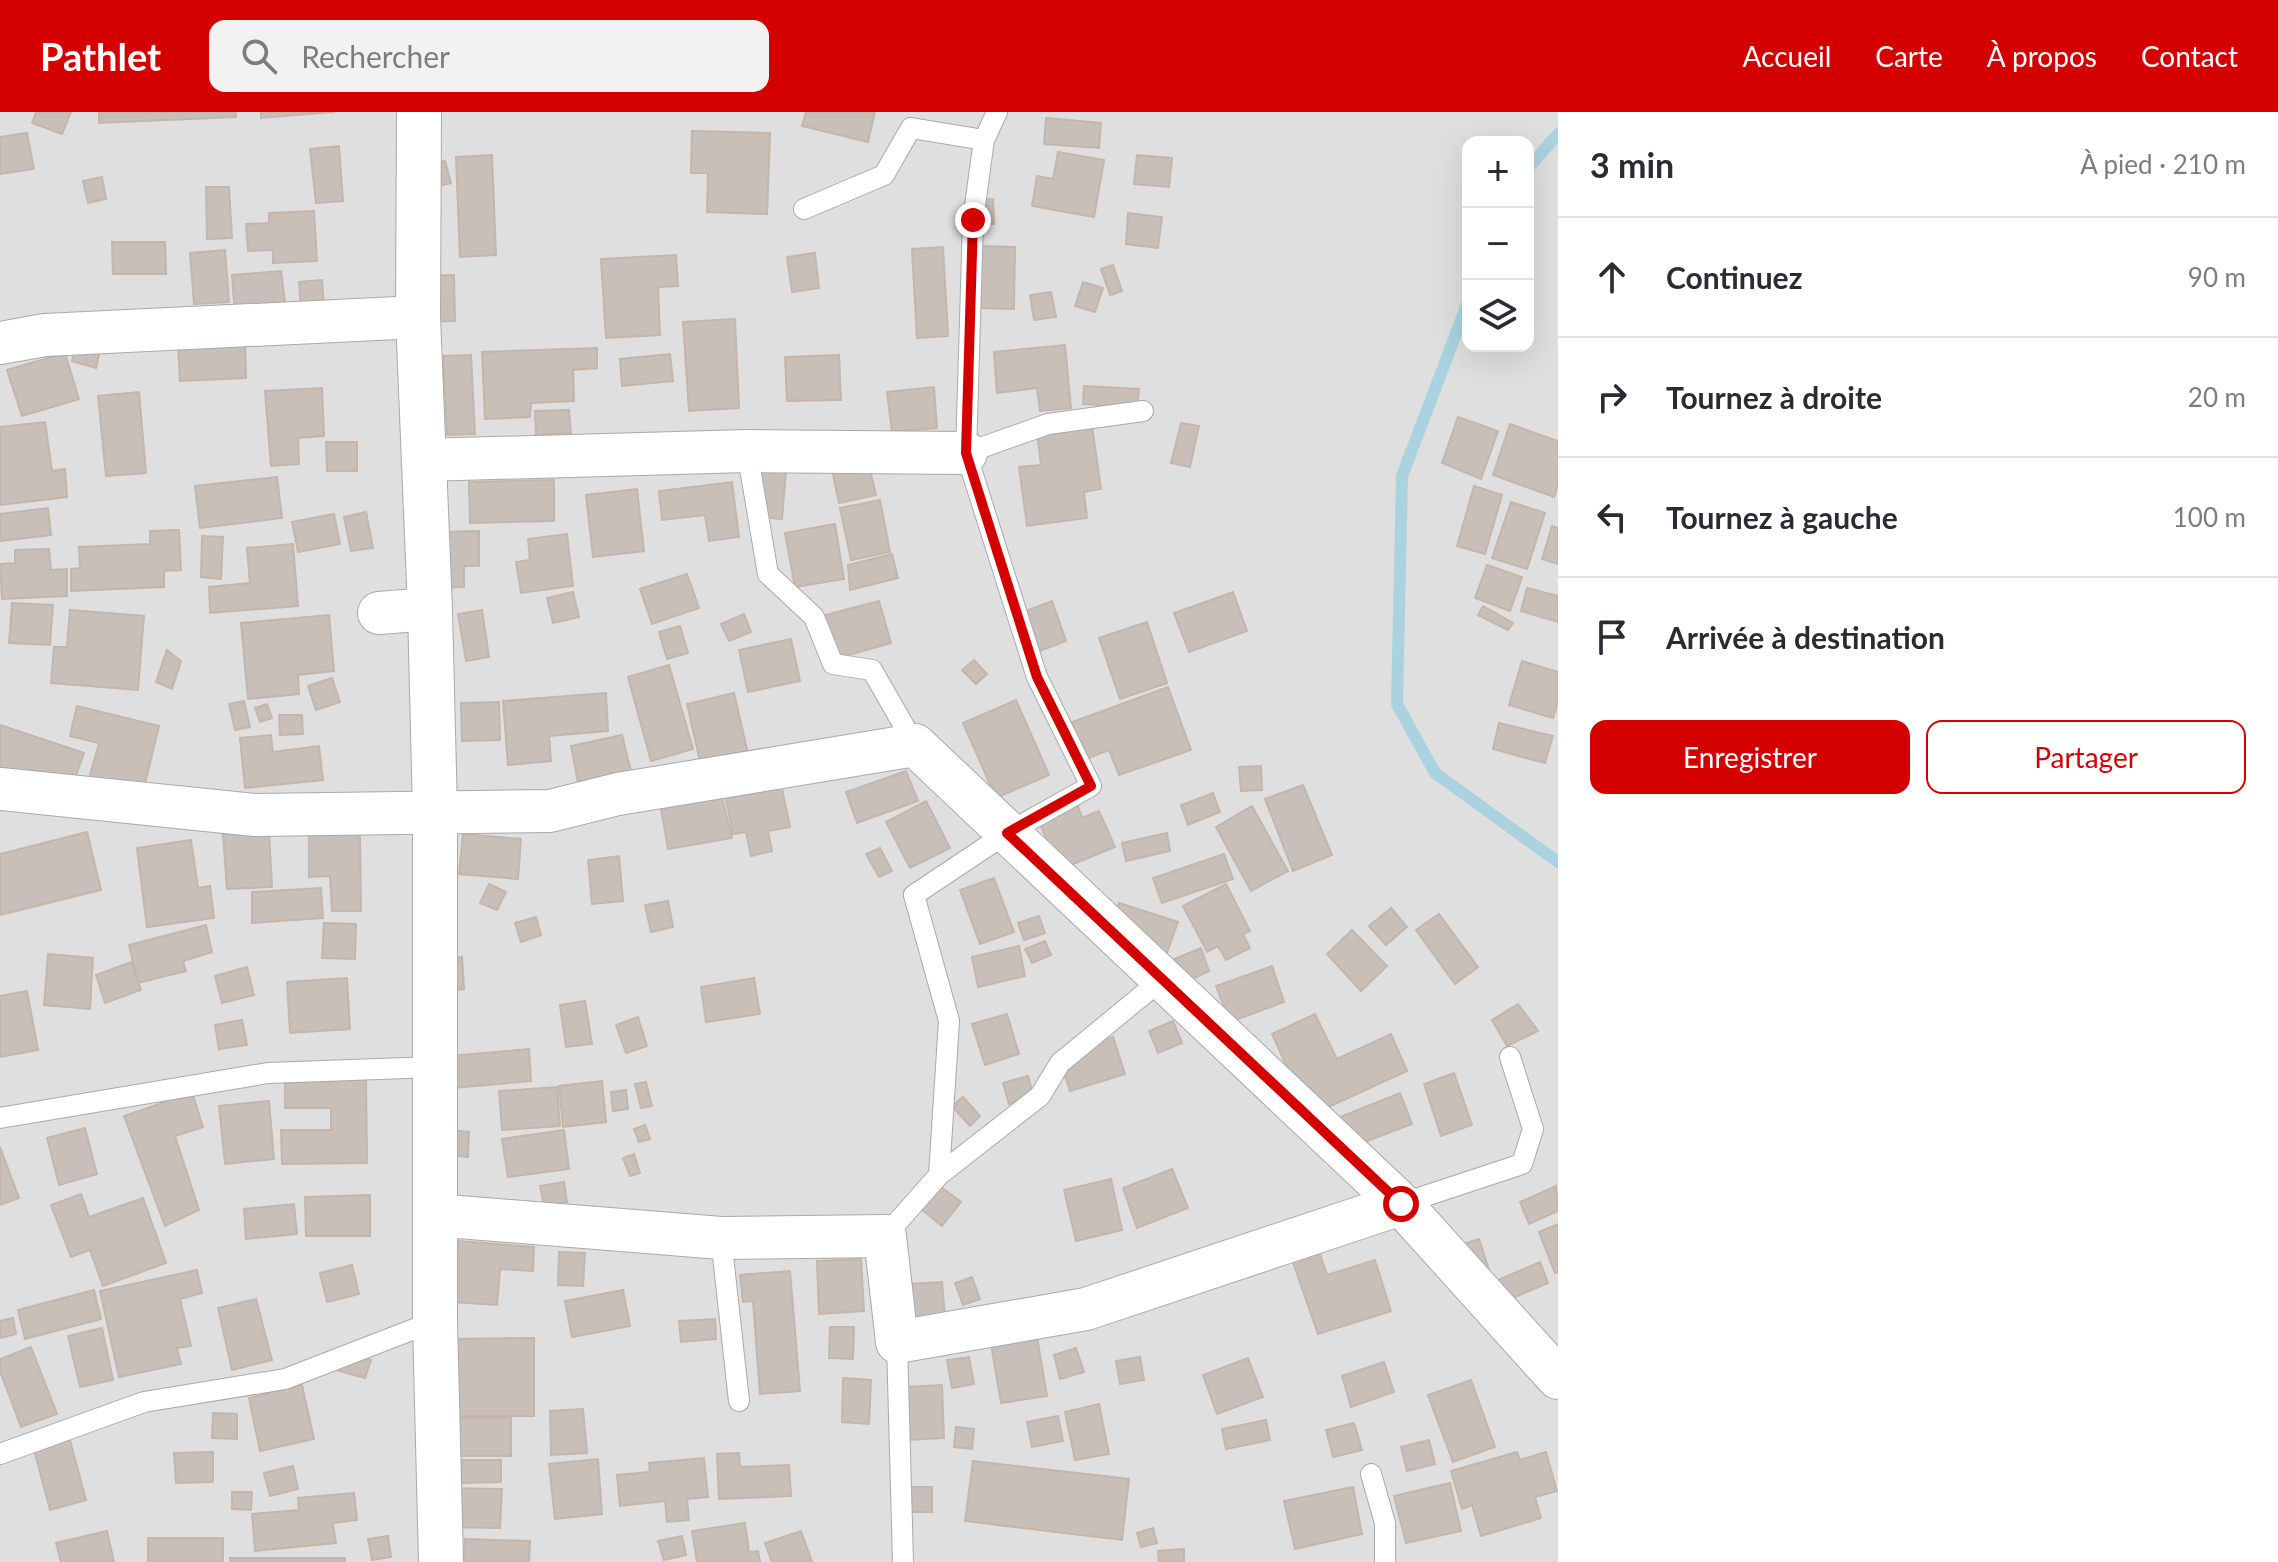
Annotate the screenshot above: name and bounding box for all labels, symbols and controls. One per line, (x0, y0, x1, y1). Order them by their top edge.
search box (209, 20, 769, 92)
text: Pathlet (40, 33, 161, 79)
icon: search (237, 34, 281, 78)
text: Rechercher (301, 38, 450, 74)
text: Accueil (1742, 39, 1831, 73)
text: Carte (1875, 39, 1943, 73)
text: À propos (1987, 39, 2097, 73)
text: Contact (2141, 39, 2238, 73)
map controls (1462, 136, 1534, 352)
button: + (1462, 136, 1534, 208)
text: 3 min (1590, 144, 1674, 185)
text: À pied · 210 m (2080, 148, 2246, 180)
route end (955, 202, 991, 238)
button: − (1462, 208, 1534, 280)
icon: ahead (1590, 255, 1634, 299)
text: Continuez (1666, 259, 1802, 295)
text: 90 m (2188, 261, 2246, 293)
button: layers (1462, 280, 1534, 352)
icon: right (1590, 375, 1634, 419)
text: Tournez à droite (1666, 379, 1882, 415)
text: 20 m (2188, 381, 2246, 413)
icon: left (1590, 495, 1634, 539)
text: Tournez à gauche (1666, 499, 1898, 535)
text: 100 m (2173, 501, 2246, 533)
icon: arrive (1590, 615, 1634, 659)
text: Arrivée à destination (1666, 619, 1945, 655)
button: Enregistrer (1590, 720, 1910, 794)
button: Partager (1926, 720, 2246, 794)
route start (1383, 1186, 1419, 1222)

